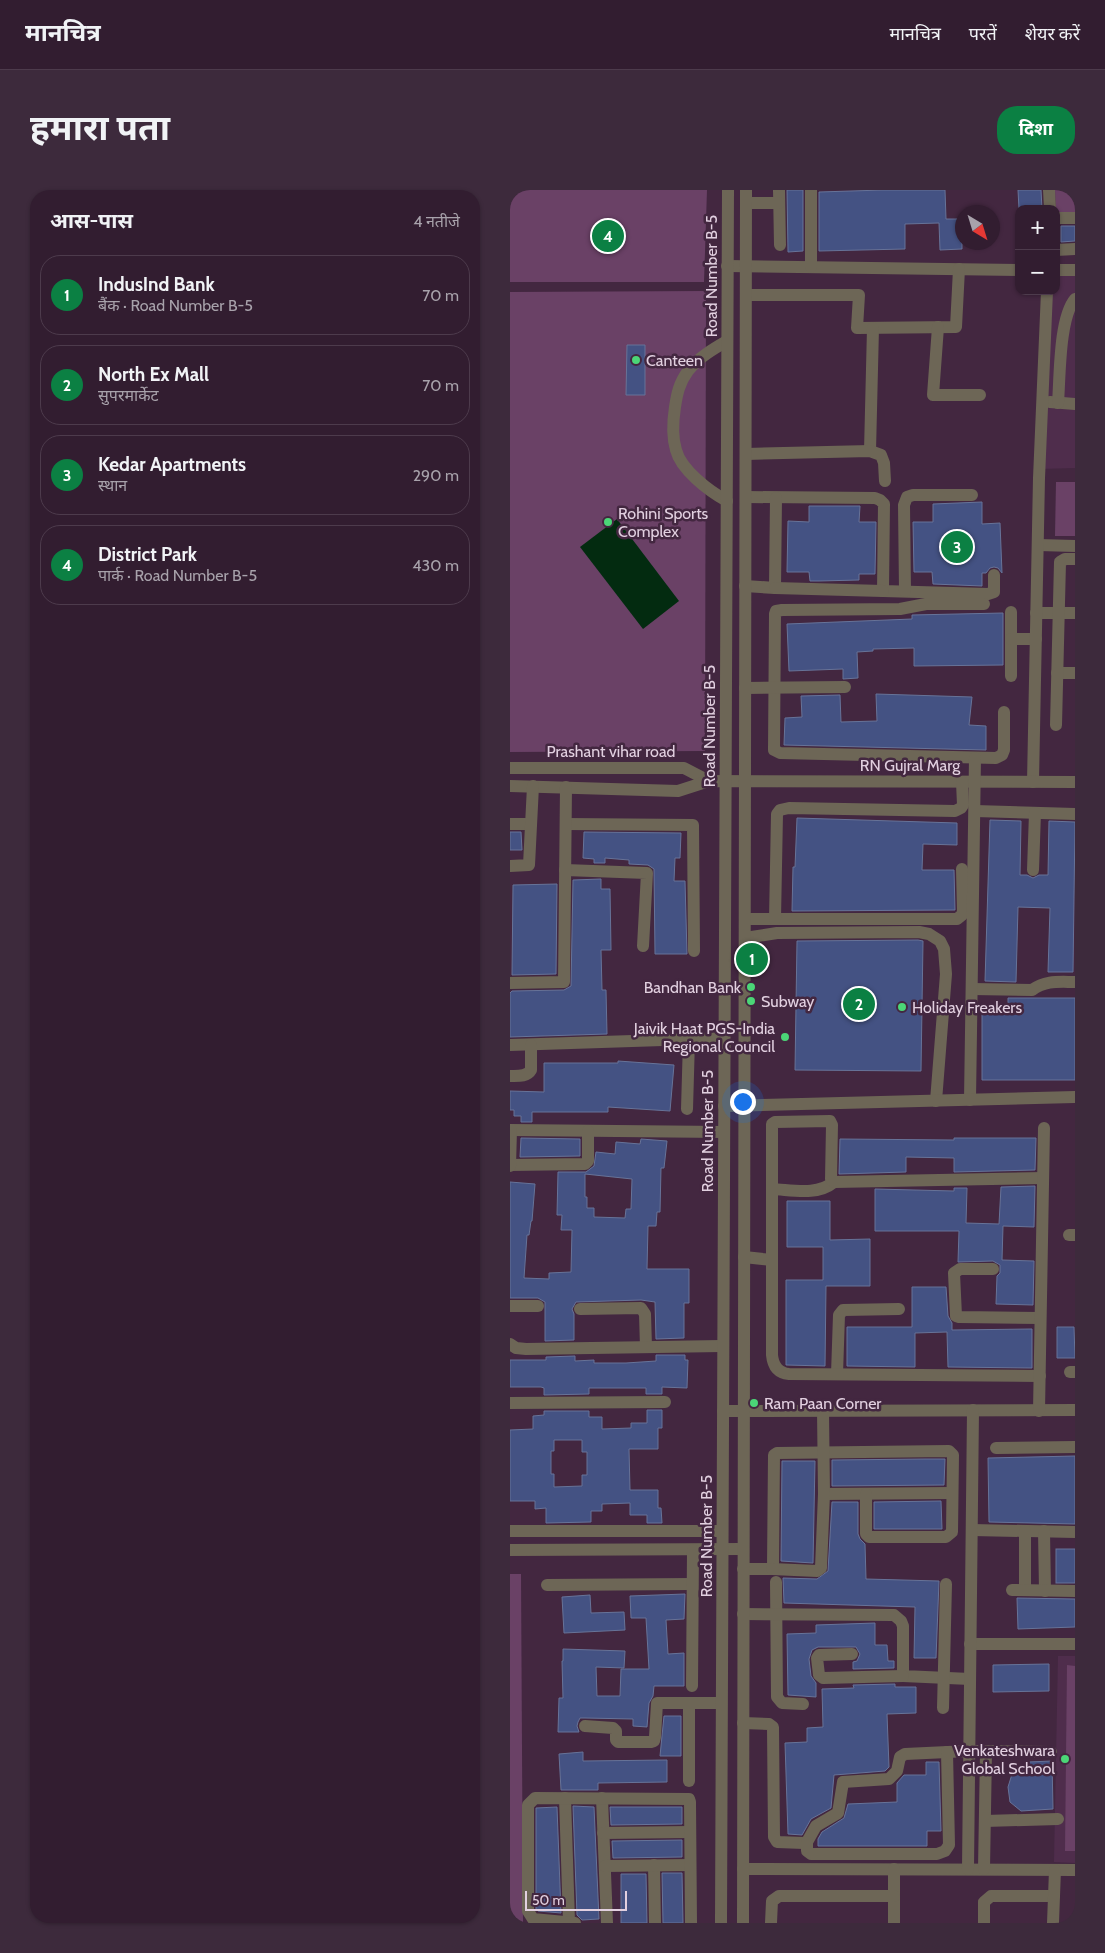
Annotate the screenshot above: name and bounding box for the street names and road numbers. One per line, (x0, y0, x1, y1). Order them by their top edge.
street label: Road Number B-5 (702, 215, 721, 337)
street label: Road Number B-5 (700, 665, 719, 787)
street label: Prashant vihar road (547, 742, 675, 761)
street label: RN Gujral Marg (860, 756, 961, 775)
street label: Road Number B-5 (698, 1070, 717, 1192)
street label: Road Number B-5 (697, 1475, 716, 1597)

